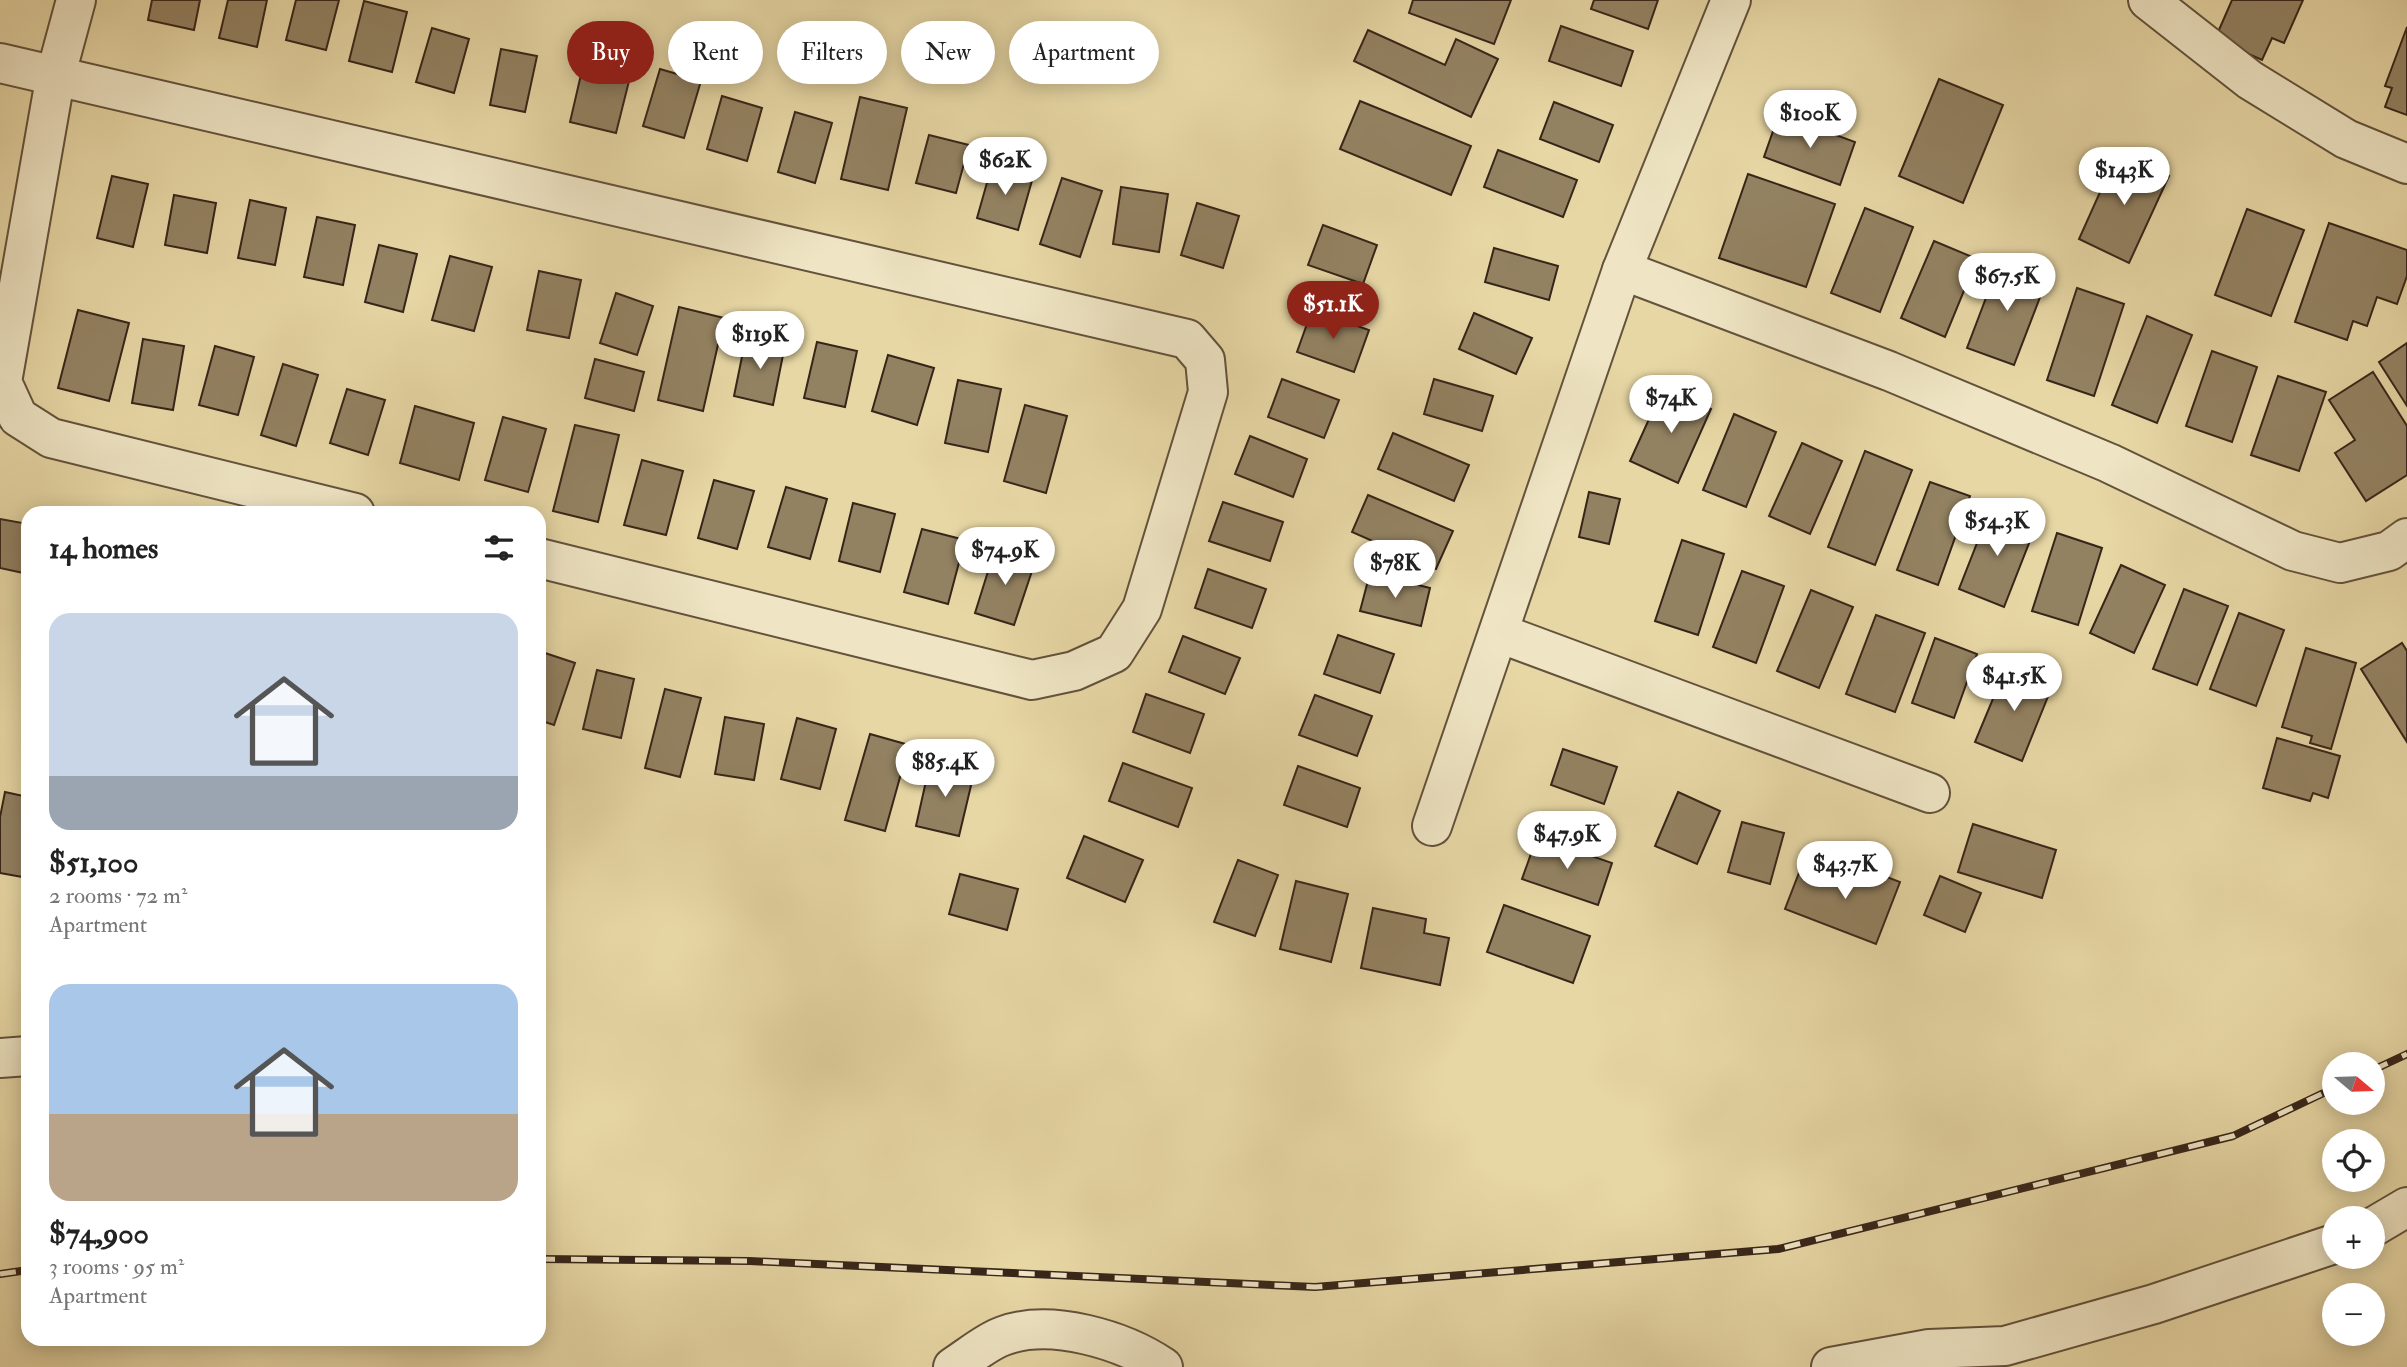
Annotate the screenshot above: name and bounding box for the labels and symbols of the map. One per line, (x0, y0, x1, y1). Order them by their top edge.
pin: $100K (1761, 90, 1859, 150)
pin: $62K (964, 138, 1046, 197)
pin: $143K (2075, 148, 2173, 207)
pin: $67.5K (1950, 254, 2064, 313)
pin: $51.1K (1276, 282, 1390, 341)
pin: $119K (711, 312, 809, 371)
pin: $74K (1630, 376, 1712, 435)
pin: $54.3K (1940, 498, 2054, 558)
pin: $74.9K (948, 528, 1062, 587)
pin: $78K (1354, 540, 1436, 600)
pin: $41.5K (1957, 654, 2071, 713)
pin: $85.4K (888, 740, 1002, 799)
pin: $47.9K (1510, 812, 1624, 871)
pin: $43.7K (1788, 842, 1902, 901)
north arrow (2322, 1052, 2385, 1115)

